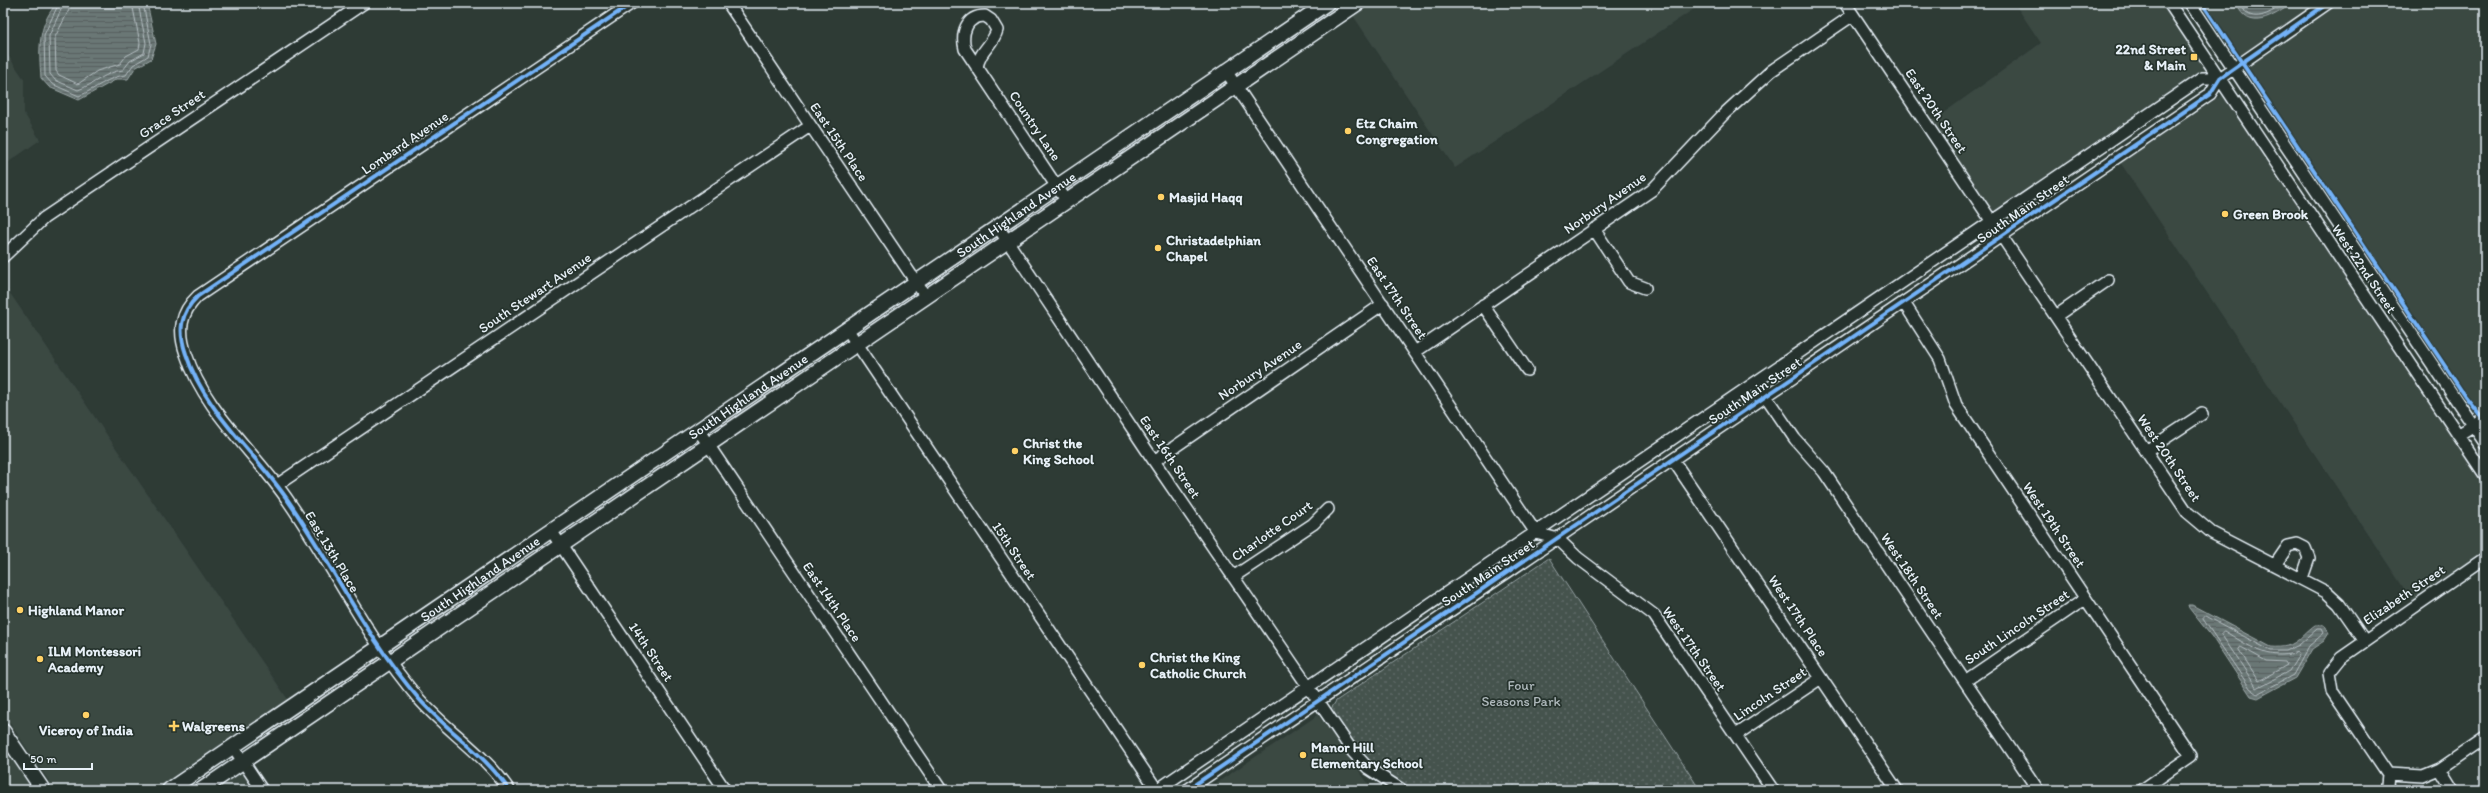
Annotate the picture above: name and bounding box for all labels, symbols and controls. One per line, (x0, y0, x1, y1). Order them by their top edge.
place label: 22nd Street & Main (2115, 41, 2187, 74)
marker: 22nd Street & Main (2189, 52, 2199, 62)
street label: East 20th Street (1901, 65, 1971, 157)
street label: Grace Street (136, 86, 208, 142)
street label: Country Lane (1005, 88, 1065, 164)
street label: East 15th Place (806, 99, 872, 185)
street label: Lombard Avenue (358, 107, 452, 178)
place label: Etz Chaim Congregation (1356, 115, 1438, 148)
marker: Etz Chaim Congregation (1343, 126, 1353, 136)
street label: South Highland Avenue (953, 168, 1079, 261)
street label: Norbury Avenue (1560, 168, 1650, 238)
street label: South Main Street (1974, 171, 2072, 247)
place label: Masjid Haqq (1169, 189, 1243, 206)
marker: Masjid Haqq (1156, 192, 1166, 202)
place label: Green Brook (2233, 206, 2309, 223)
marker: Green Brook (2220, 209, 2230, 219)
street label: West 22nd Street (2328, 221, 2400, 317)
place label: Christadelphian Chapel (1166, 232, 1261, 265)
marker: Christadelphian Chapel (1153, 243, 1163, 253)
street label: South Stewart Avenue (475, 249, 595, 337)
street label: East 17th Street (1363, 253, 1431, 343)
street label: Norbury Avenue (1215, 336, 1305, 404)
street label: South Highland Avenue (685, 350, 811, 443)
street label: South Main Street (1705, 354, 1805, 428)
street label: West 20th Street (2133, 411, 2205, 505)
street label: East 16th Street (1136, 412, 1204, 502)
place label: Christ the King School (1023, 435, 1095, 468)
marker: Christ the King School (1010, 446, 1020, 456)
street label: West 19th Street (2019, 479, 2089, 571)
street label: Charlotte Court (1228, 497, 1316, 565)
street label: East 13th Place (301, 508, 363, 596)
street label: 15th Street (988, 519, 1040, 583)
street label: West 18th Street (1877, 530, 1947, 622)
street label: South Highland Avenue (417, 532, 543, 625)
street label: South Main Street (1438, 536, 1538, 610)
street label: East 14th Place (799, 559, 865, 646)
street label: Elizabeth Street (2360, 561, 2448, 629)
street label: West 17th Place (1764, 572, 1832, 660)
street label: South Lincoln Street (1961, 586, 2073, 668)
place label: Highland Manor (28, 602, 124, 619)
street label: West 17th Street (1659, 603, 1729, 695)
marker: Highland Manor (15, 605, 25, 615)
street label: 14th Street (625, 619, 677, 685)
place label: ILM Montessori Academy (47, 643, 141, 676)
place label: Christ the King Catholic Church (1150, 649, 1247, 682)
marker: ILM Montessori Academy (35, 654, 45, 664)
marker: Christ the King Catholic Church (1137, 660, 1147, 670)
street label: Lincoln Street (1730, 663, 1810, 725)
park label: Four Seasons Park (1481, 677, 1561, 710)
marker: Viceroy of India (81, 710, 91, 720)
place label: Walgreens (182, 718, 245, 735)
marker: Walgreens (169, 721, 179, 731)
place label: Viceroy of India (39, 722, 134, 739)
place label: Manor Hill Elementary School (1311, 739, 1424, 772)
scale bar (24, 745, 92, 771)
marker: Manor Hill Elementary School (1298, 750, 1308, 760)
text: 50 m (30, 752, 56, 766)

